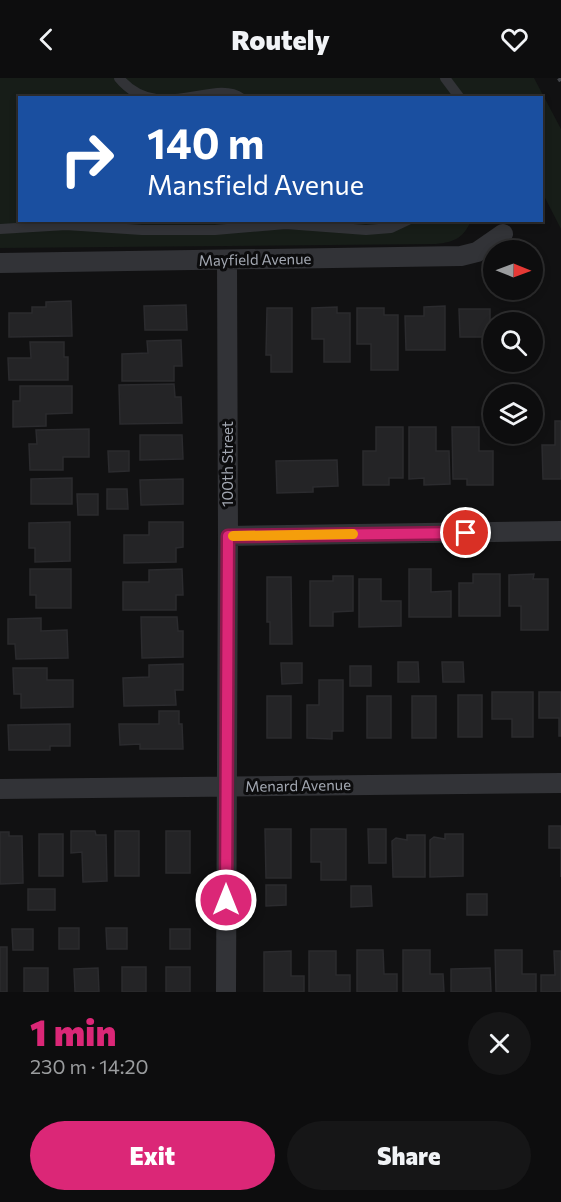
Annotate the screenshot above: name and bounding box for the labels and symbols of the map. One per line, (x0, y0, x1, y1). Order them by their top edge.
north arrow (483, 240, 543, 300)
street label: Mayfield Avenue (198, 249, 312, 269)
street label: 100th Street (218, 421, 236, 507)
pin (440, 507, 491, 558)
street label: Menard Avenue (245, 775, 351, 795)
position arrow (194, 868, 258, 932)

